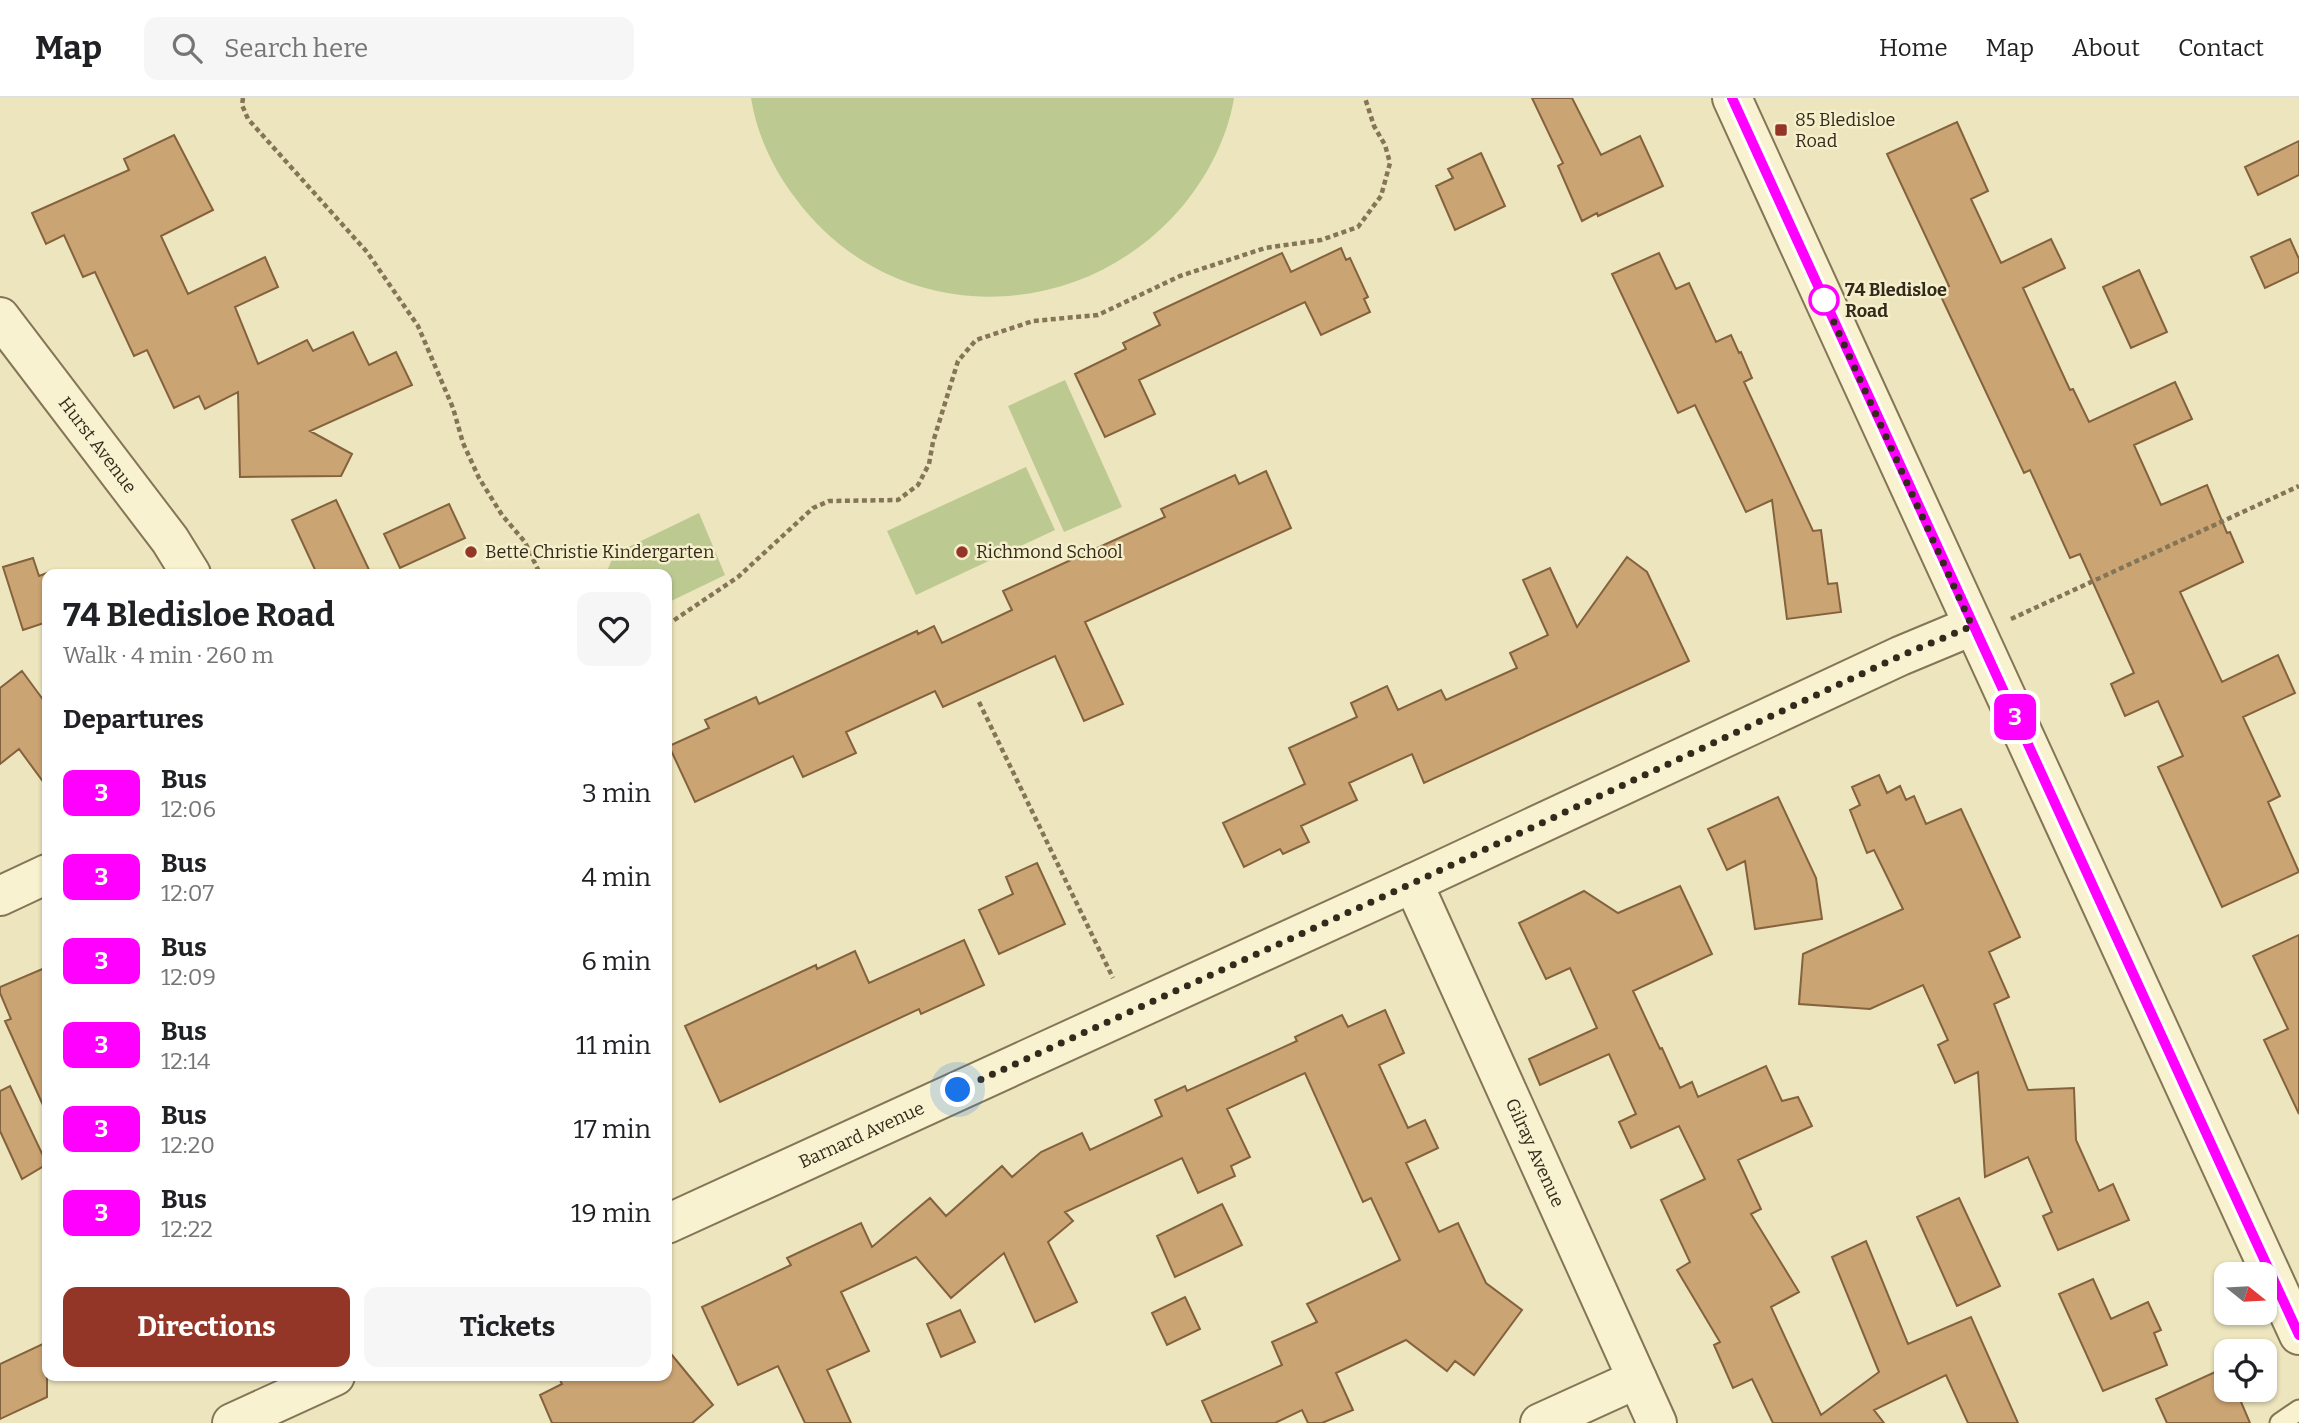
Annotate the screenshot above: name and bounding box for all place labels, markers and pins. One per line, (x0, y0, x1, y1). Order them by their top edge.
place label: 85 Bledisloe Road (1795, 109, 1895, 152)
marker: 85 Bledisloe Road (1773, 122, 1789, 138)
place label: 74 Bledisloe Road (1845, 279, 1947, 322)
marker: 74 Bledisloe Road (1809, 285, 1839, 315)
place label: Bette Christie Kindergarten (485, 541, 715, 563)
place label: Richmond School (976, 541, 1123, 563)
marker: Bette Christie Kindergarten (463, 544, 479, 560)
marker: Richmond School (954, 544, 970, 560)

